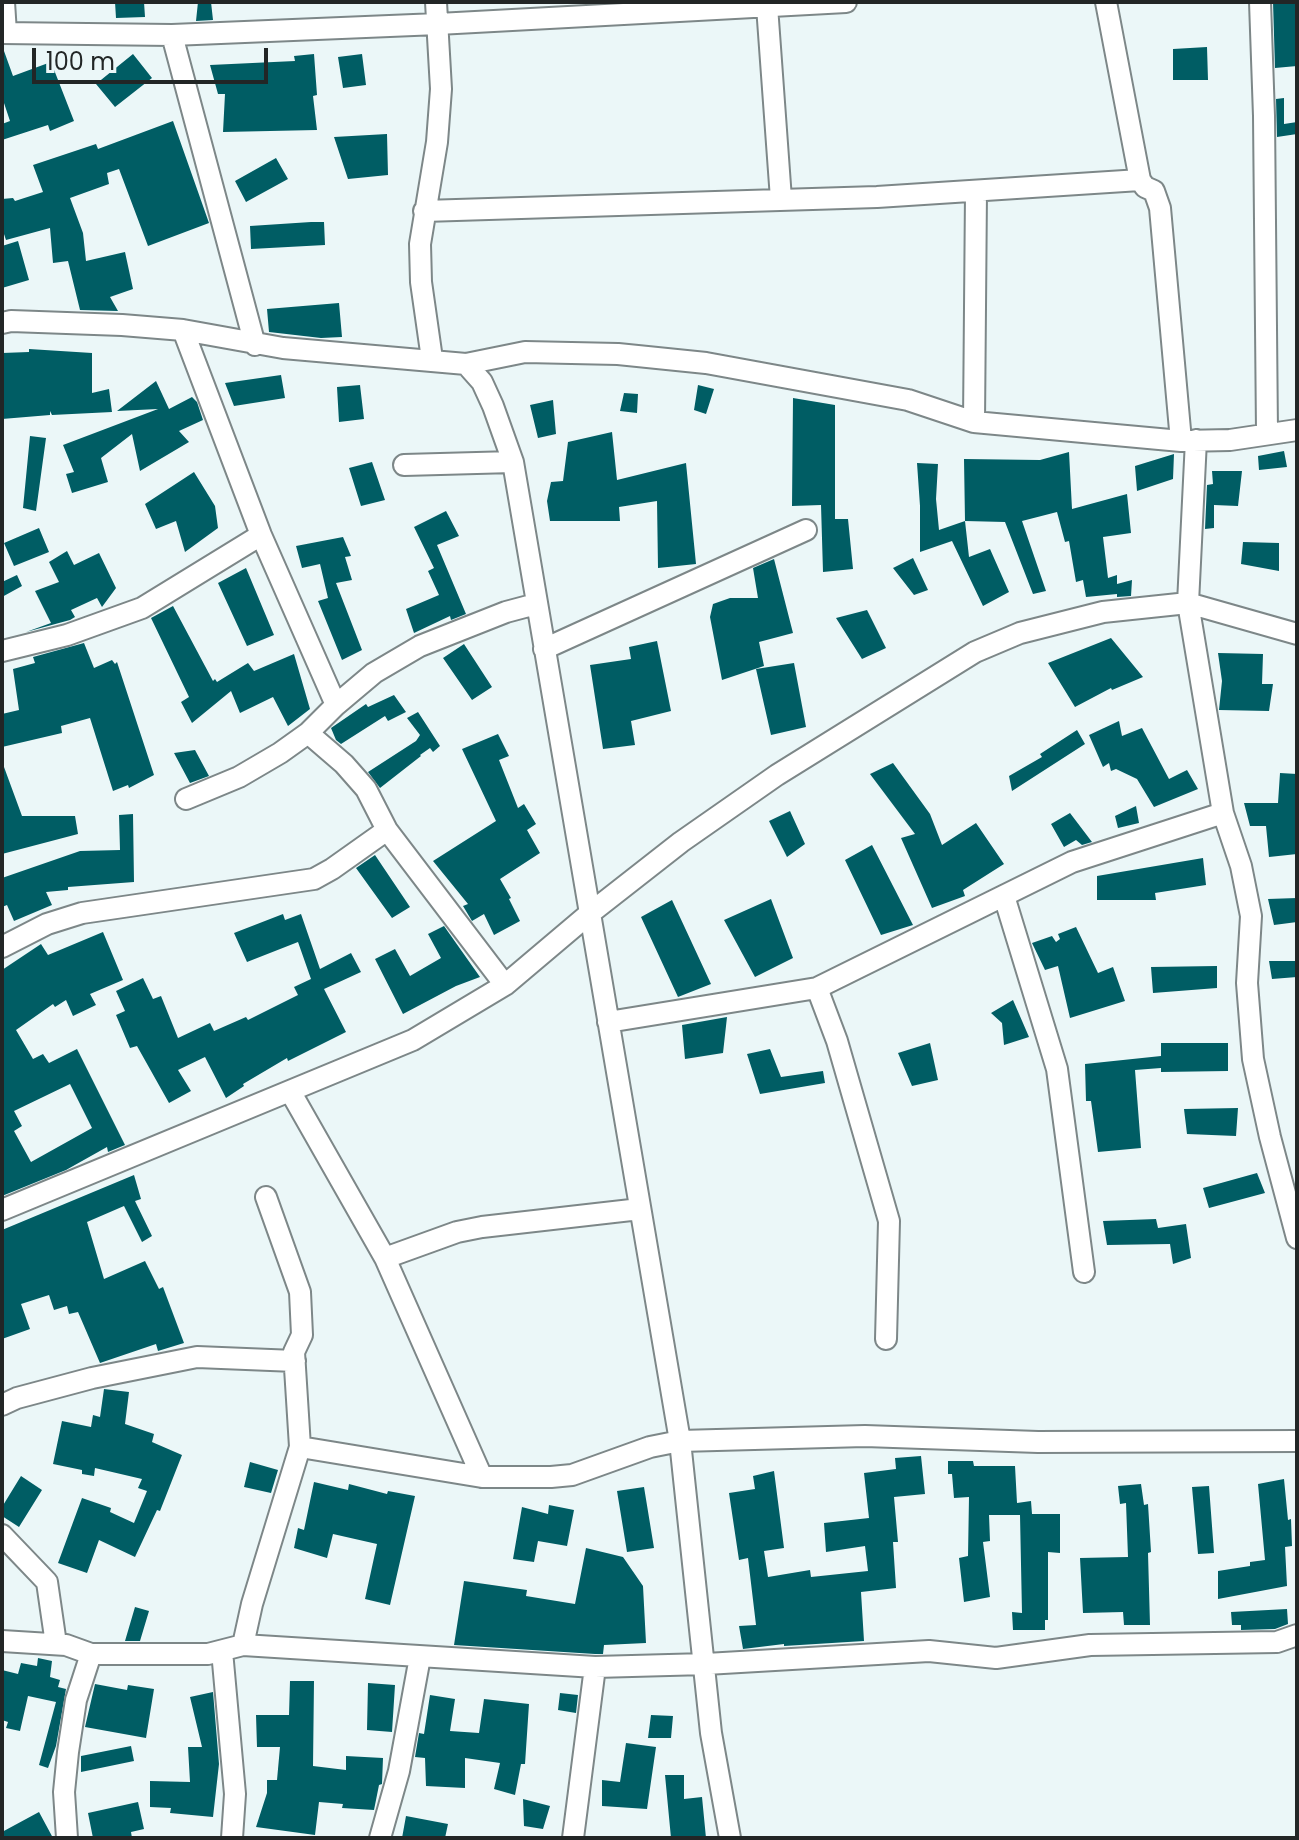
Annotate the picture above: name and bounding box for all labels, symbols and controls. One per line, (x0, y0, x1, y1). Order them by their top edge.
scale bar (36, 32, 272, 82)
text: 100 m (46, 45, 115, 78)

